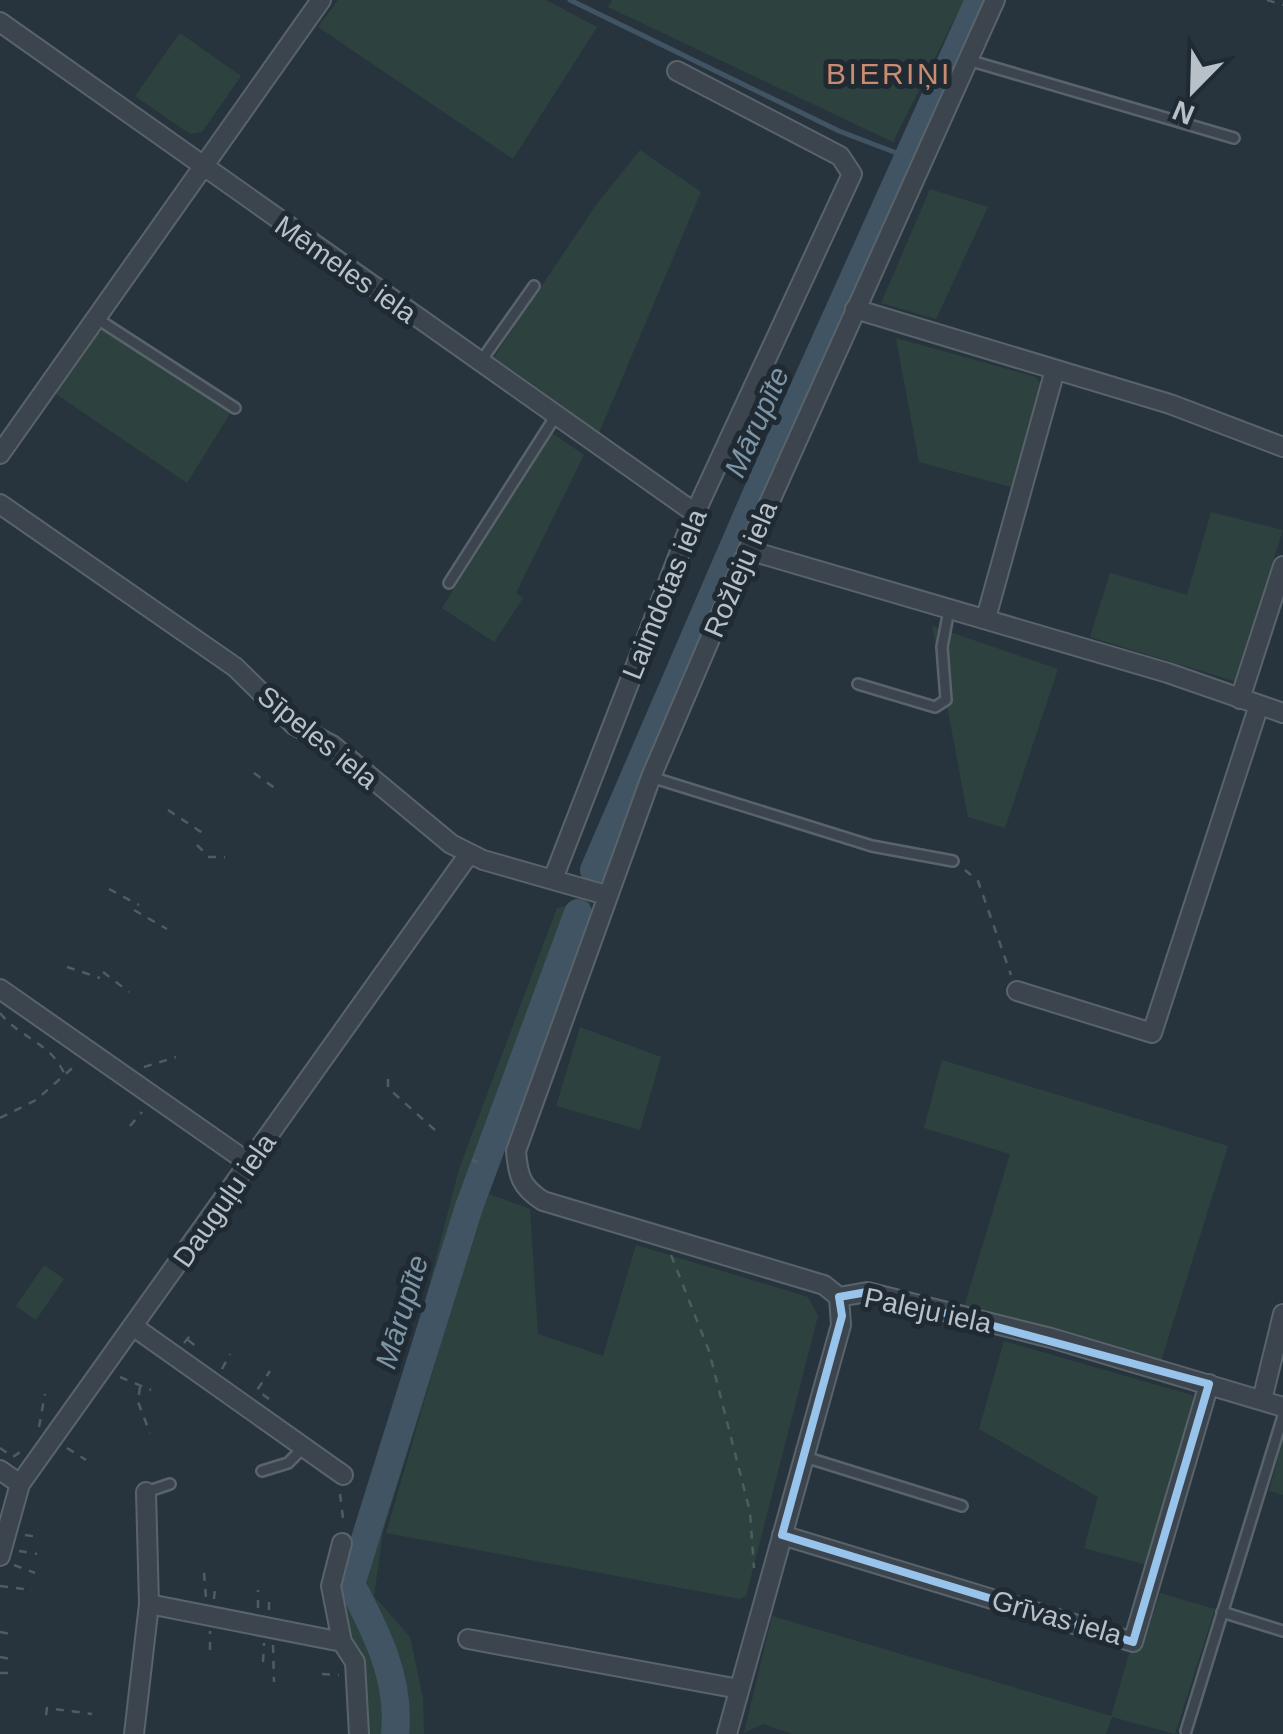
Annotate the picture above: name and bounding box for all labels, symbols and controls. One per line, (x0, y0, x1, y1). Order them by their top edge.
north arrow (1143, 40, 1243, 140)
district label: BIERIŅI (826, 57, 952, 90)
text: N (1168, 94, 1199, 131)
street label: Mēmeles iela (269, 209, 423, 330)
water label: Mārupīte (718, 362, 795, 482)
street label: Rožleju iela (698, 496, 783, 642)
street label: Laimdotas iela (616, 504, 713, 684)
street label: Sīpeles iela (252, 680, 384, 795)
street label: Dauguļu iela (167, 1127, 282, 1273)
water label: Mārupīte (369, 1251, 434, 1372)
street label: Paleju iela (861, 1282, 995, 1339)
street label: Grīvas iela (988, 1584, 1126, 1651)

